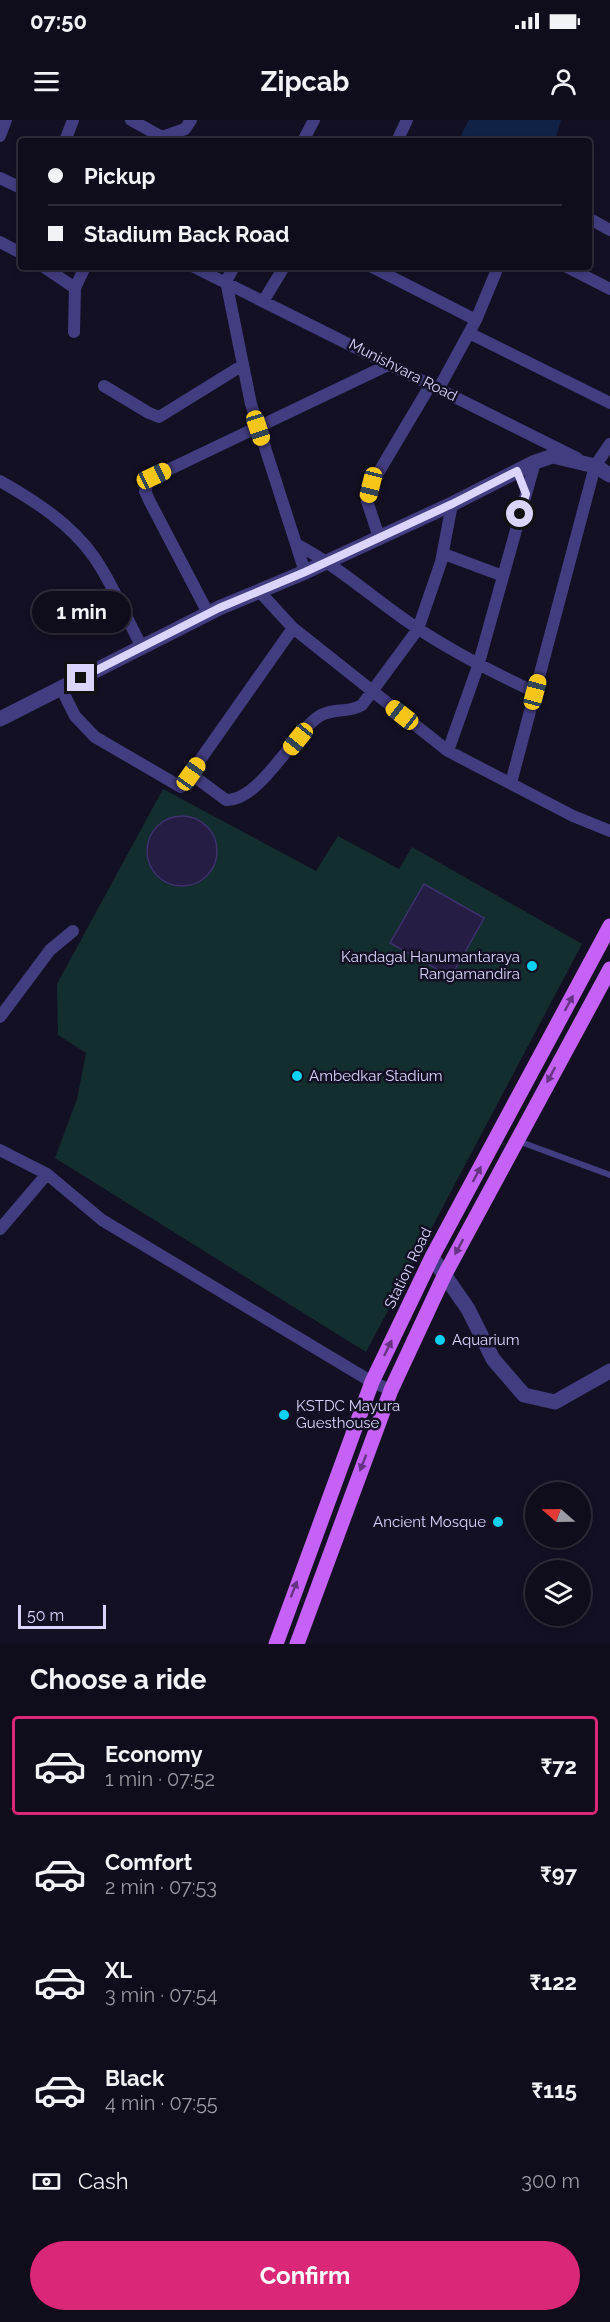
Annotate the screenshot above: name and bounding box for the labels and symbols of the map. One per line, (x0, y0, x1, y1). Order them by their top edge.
street label: Munishvara Road (346, 335, 460, 405)
car (244, 408, 272, 448)
car (134, 460, 174, 492)
car (358, 465, 384, 505)
route start (506, 500, 533, 527)
callout: 1 min (32, 591, 130, 633)
route end (67, 664, 94, 691)
car (522, 672, 548, 712)
car (382, 697, 422, 733)
car (280, 719, 316, 759)
car (173, 754, 209, 794)
place label: Kandagal Hanumantaraya Rangamandira (341, 948, 520, 983)
marker: Kandagal Hanumantaraya Rangamandira (525, 959, 539, 973)
one-way arrow (564, 994, 574, 1011)
one-way arrow (547, 1066, 557, 1084)
place label: Ambedkar Stadium (309, 1067, 443, 1085)
marker: Ambedkar Stadium (290, 1069, 304, 1083)
one-way arrow (472, 1166, 482, 1183)
street label: Station Road (381, 1225, 435, 1311)
one-way arrow (454, 1239, 464, 1256)
place label: Aquarium (452, 1331, 520, 1349)
marker: Aquarium (433, 1333, 447, 1347)
one-way arrow (384, 1340, 393, 1357)
place label: KSTDC Mayura Guesthouse (296, 1397, 400, 1432)
marker: KSTDC Mayura Guesthouse (277, 1408, 291, 1422)
one-way arrow (358, 1455, 368, 1473)
north arrow (525, 1482, 591, 1548)
place label: Ancient Mosque (373, 1513, 486, 1531)
marker: Ancient Mosque (491, 1515, 505, 1529)
one-way arrow (290, 1579, 300, 1597)
scale bar (18, 1602, 106, 1630)

